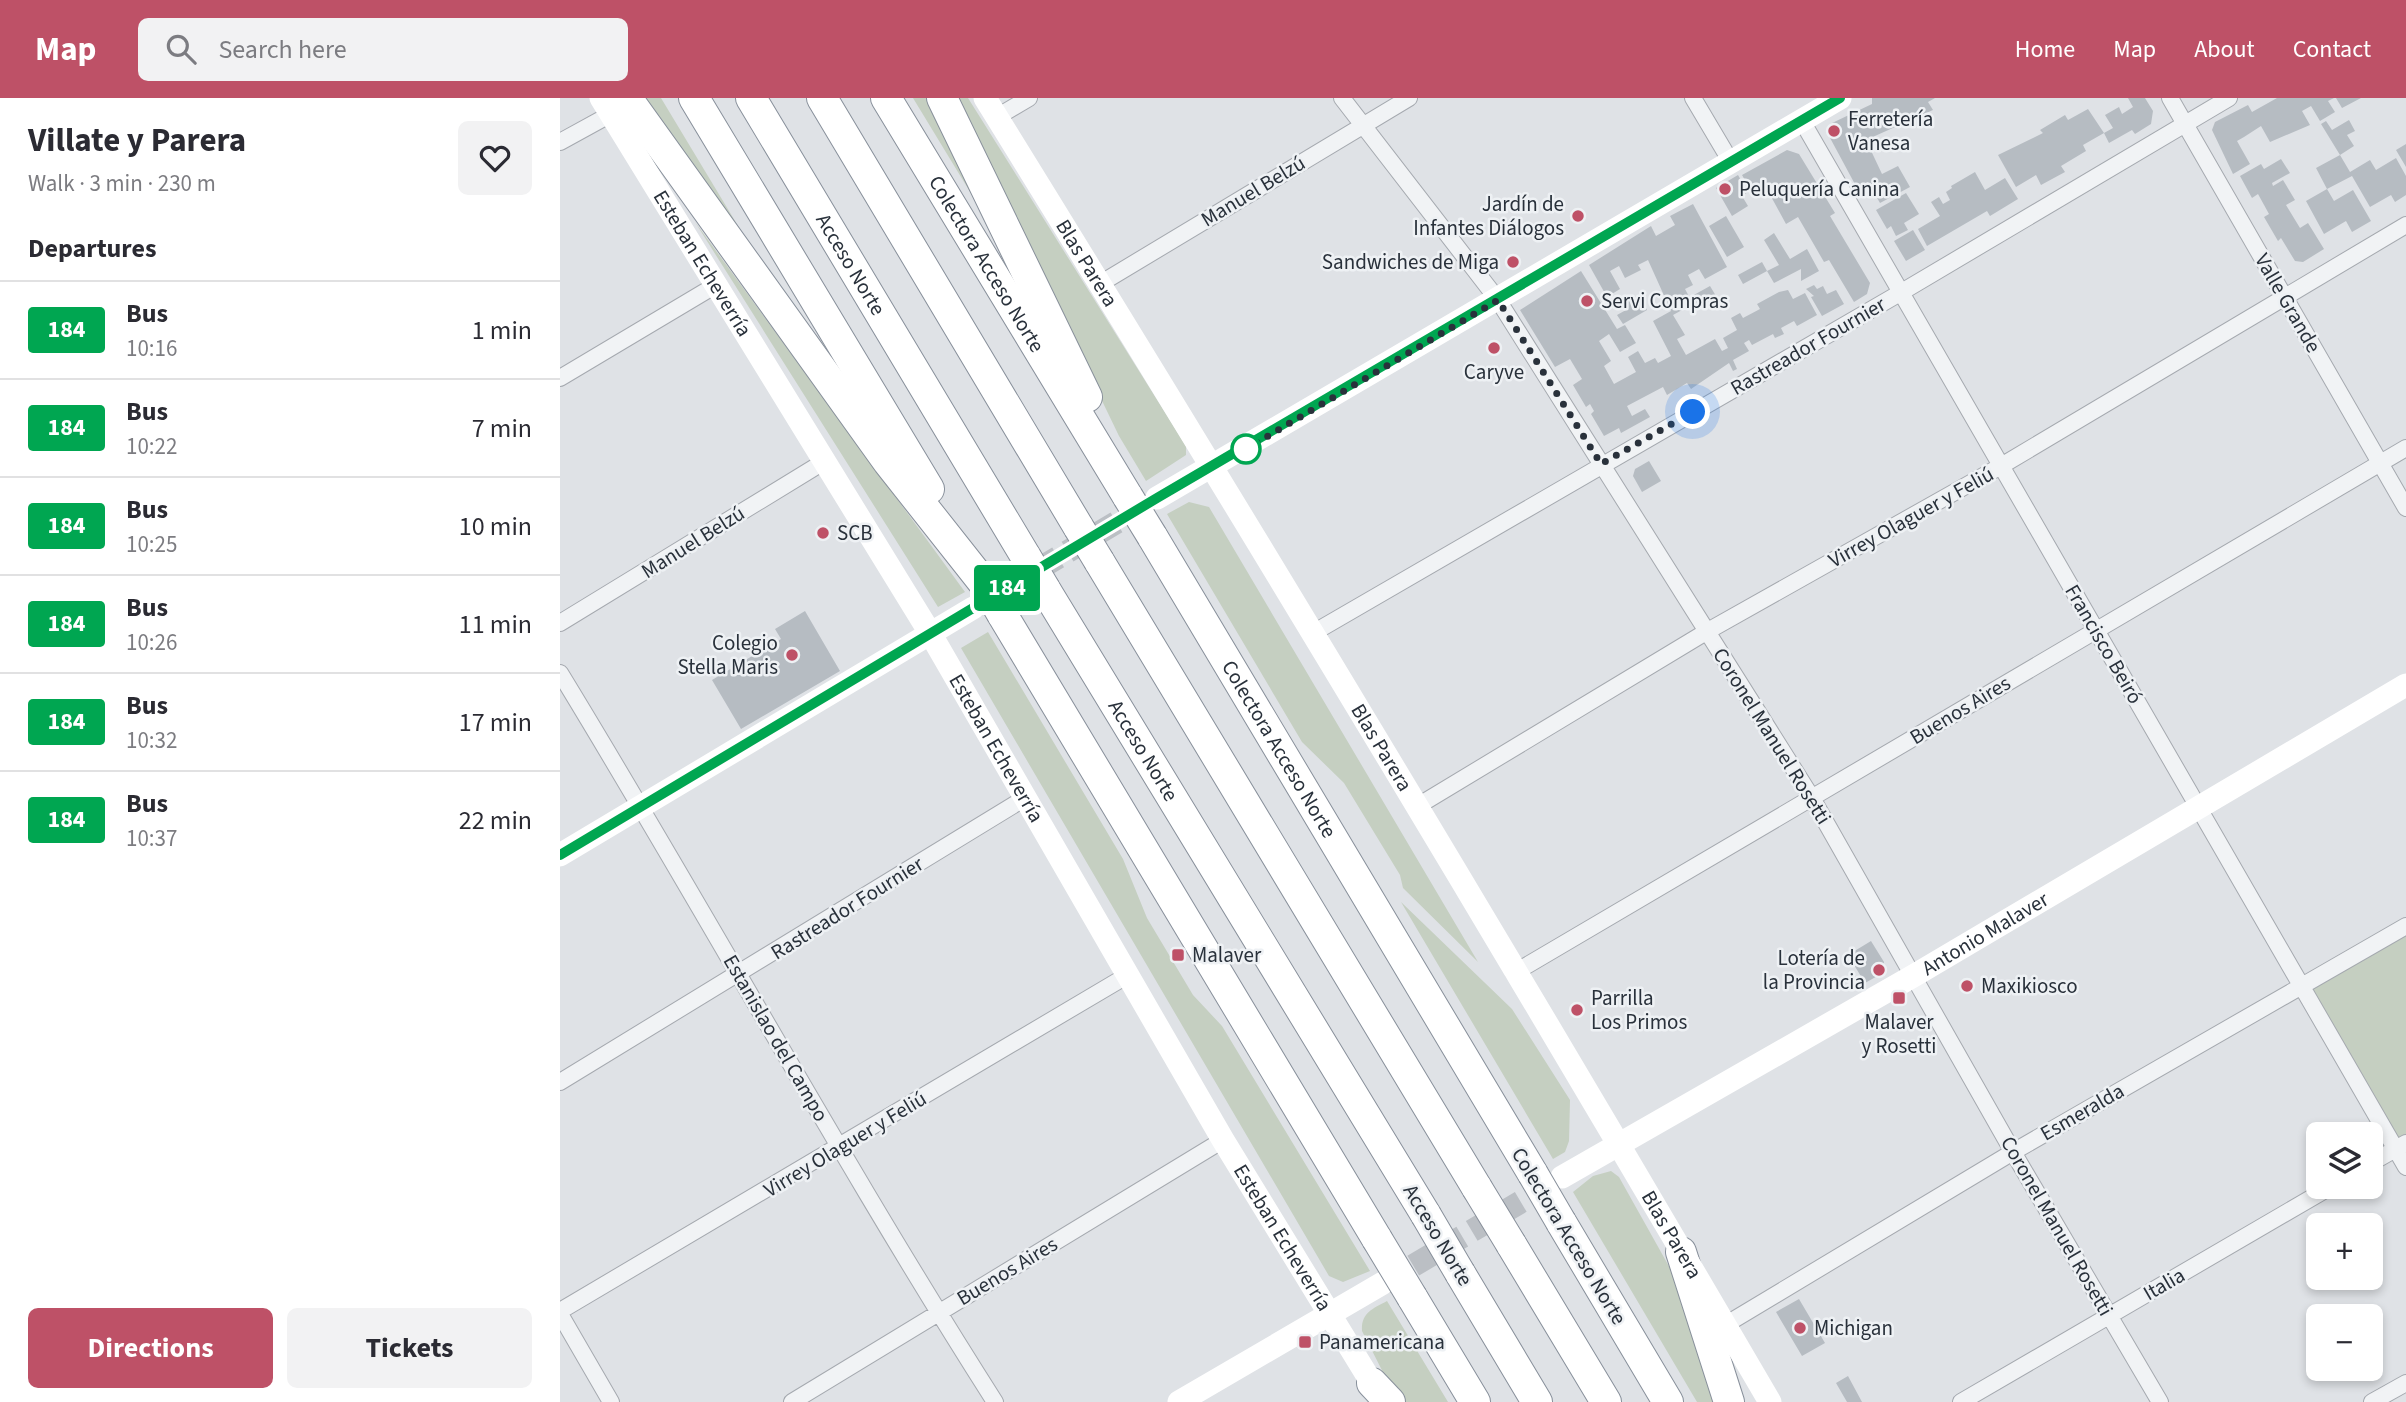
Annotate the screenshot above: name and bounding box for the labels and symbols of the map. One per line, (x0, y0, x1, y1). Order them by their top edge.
place label: Ferretería Vanesa (1848, 104, 1933, 158)
marker: Ferretería Vanesa (1826, 123, 1842, 139)
street label: Manuel Belzú (1195, 148, 1311, 234)
street label: Colectora Acceso Norte (921, 170, 1052, 358)
place label: Peluquería Canina (1739, 174, 1900, 204)
marker: Peluquería Canina (1717, 181, 1733, 197)
street label: Esteban Echeverría (646, 184, 759, 342)
place label: Jardín de Infantes Diálogos (1413, 189, 1564, 243)
street label: Acceso Norte (809, 208, 893, 321)
marker: Jardín de Infantes Diálogos (1570, 208, 1586, 224)
street label: Blas Parera (1048, 214, 1125, 313)
place label: Sandwiches de Miga (1322, 247, 1499, 277)
street label: Valle Grande (2247, 248, 2329, 358)
marker: Sandwiches de Miga (1505, 254, 1521, 270)
place label: Servi Compras (1601, 286, 1728, 316)
street label: Rastreador Fournier (1725, 289, 1892, 403)
marker: Servi Compras (1579, 293, 1595, 309)
marker: Caryve (1486, 340, 1502, 356)
place label: Caryve (1464, 357, 1524, 387)
your location (1675, 394, 1710, 429)
unlabelled marker (1231, 434, 1261, 464)
street label: Virrey Olaguer y Feliú (1823, 459, 1999, 575)
street label: Manuel Belzú (635, 498, 751, 586)
place label: SCB (837, 518, 873, 548)
marker: SCB (815, 525, 831, 541)
line badge: 184 (967, 565, 1047, 611)
street label: Francisco Beiró (2058, 579, 2150, 709)
place label: Colegio Stella Maris (677, 628, 778, 682)
street label: Coronel Manuel Rosetti (1705, 642, 1839, 830)
marker: Colegio Stella Maris (784, 647, 800, 663)
street label: Colectora Acceso Norte (1214, 654, 1344, 843)
street label: Esteban Echeverría (942, 668, 1051, 828)
street label: Buenos Aires (1904, 668, 2016, 752)
street label: Acceso Norte (1101, 694, 1186, 807)
street label: Blas Parera (1344, 698, 1420, 797)
street label: Rastreador Fournier (765, 849, 930, 967)
street label: Antonio Malaver (1916, 884, 2055, 983)
place label: Malaver (1192, 940, 1262, 970)
place label: Lotería de la Provincia (1763, 943, 1865, 997)
marker: Malaver (1170, 947, 1186, 963)
street label: Estanislao del Campo (716, 949, 836, 1127)
marker: Lotería de la Provincia (1871, 962, 1887, 978)
place label: Maxikiosco (1981, 971, 2078, 1001)
marker: Maxikiosco (1959, 978, 1975, 994)
place label: Parrilla Los Primos (1591, 983, 1687, 1037)
marker: Malaver y Rosetti (1891, 990, 1907, 1006)
marker: Parrilla Los Primos (1569, 1002, 1585, 1018)
place label: Malaver y Rosetti (1861, 1007, 1937, 1061)
street label: Esmeralda (2034, 1076, 2130, 1148)
street label: Virrey Olaguer y Feliú (758, 1083, 932, 1205)
street label: Coronel Manuel Rosetti (1993, 1131, 2121, 1321)
street label: Colectora Acceso Norte (1504, 1142, 1634, 1330)
street label: Esteban Echeverría (1226, 1158, 1339, 1317)
street label: Acceso Norte (1396, 1178, 1480, 1292)
street label: Blas Parera (1634, 1185, 1710, 1284)
street label: Buenos Aires (951, 1229, 1063, 1313)
street label: Italia (2138, 1260, 2190, 1308)
place label: Michigan (1814, 1313, 1893, 1343)
marker: Michigan (1792, 1320, 1808, 1336)
place label: Panamericana (1319, 1327, 1445, 1357)
marker: Panamericana (1297, 1334, 1313, 1350)

